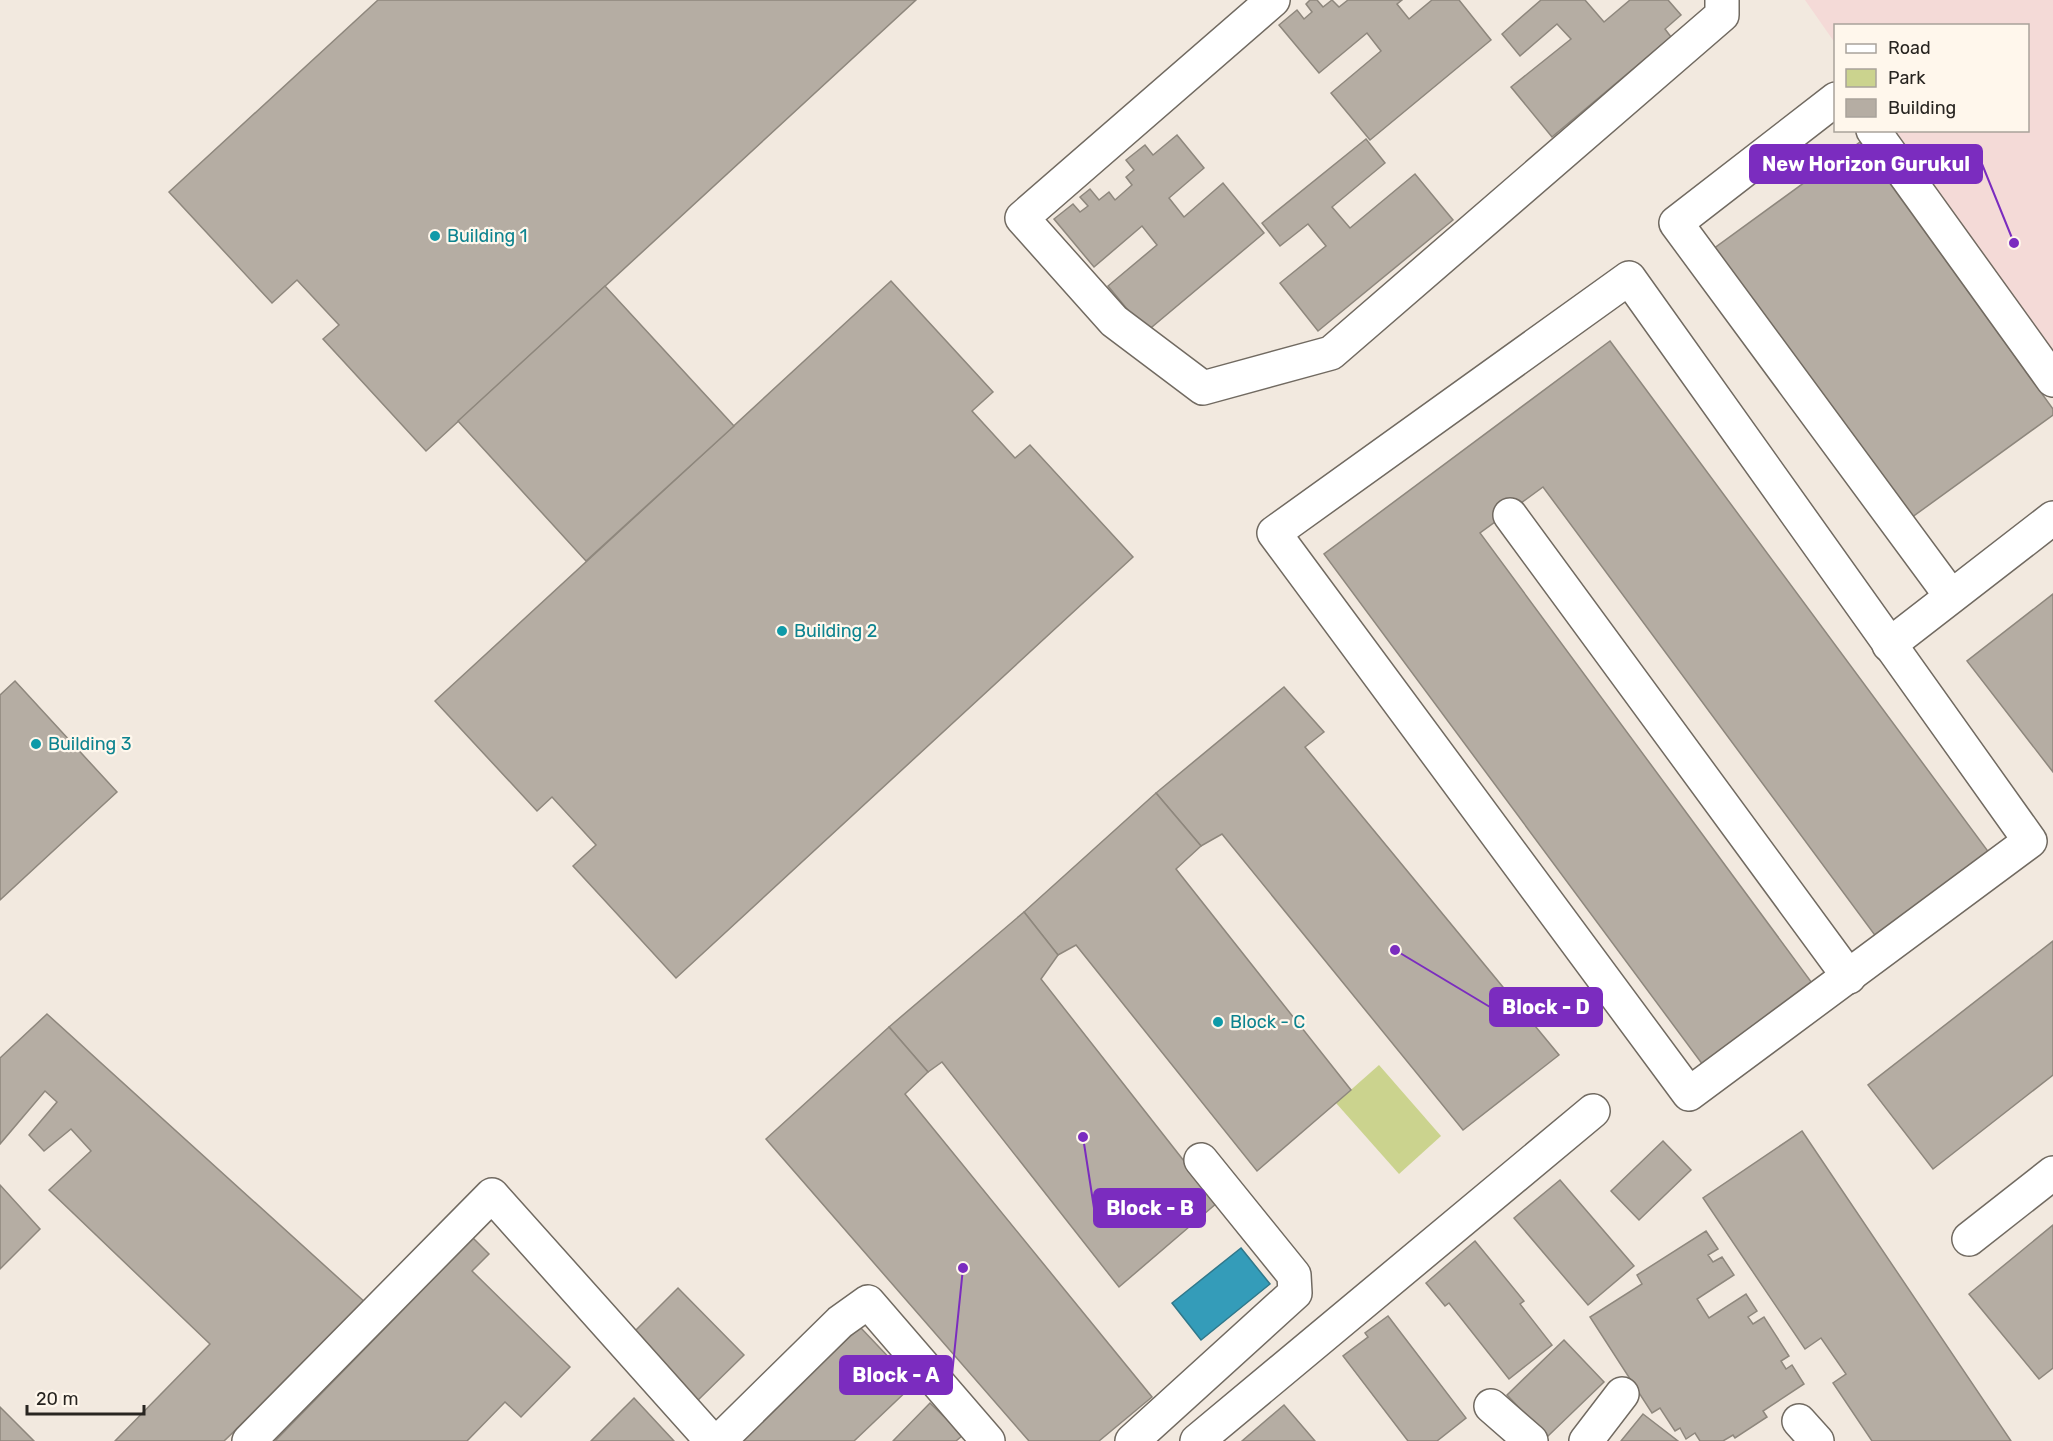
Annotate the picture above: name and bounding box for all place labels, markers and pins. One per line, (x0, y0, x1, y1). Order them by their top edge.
callout: New Horizon Gurukul (1750, 145, 1982, 183)
place label: Building 1 (447, 225, 527, 247)
marker: Building 1 (428, 229, 442, 243)
place label: Building 2 (794, 620, 877, 642)
marker: Building 2 (775, 624, 789, 638)
place label: Building 3 (48, 733, 132, 755)
marker: Building 3 (29, 737, 43, 751)
callout: Block - D (1490, 988, 1602, 1026)
place label: Block - C (1230, 1011, 1305, 1033)
marker: Block - C (1211, 1015, 1225, 1029)
callout: Block - B (1094, 1189, 1205, 1227)
callout: Block - A (840, 1356, 952, 1394)

